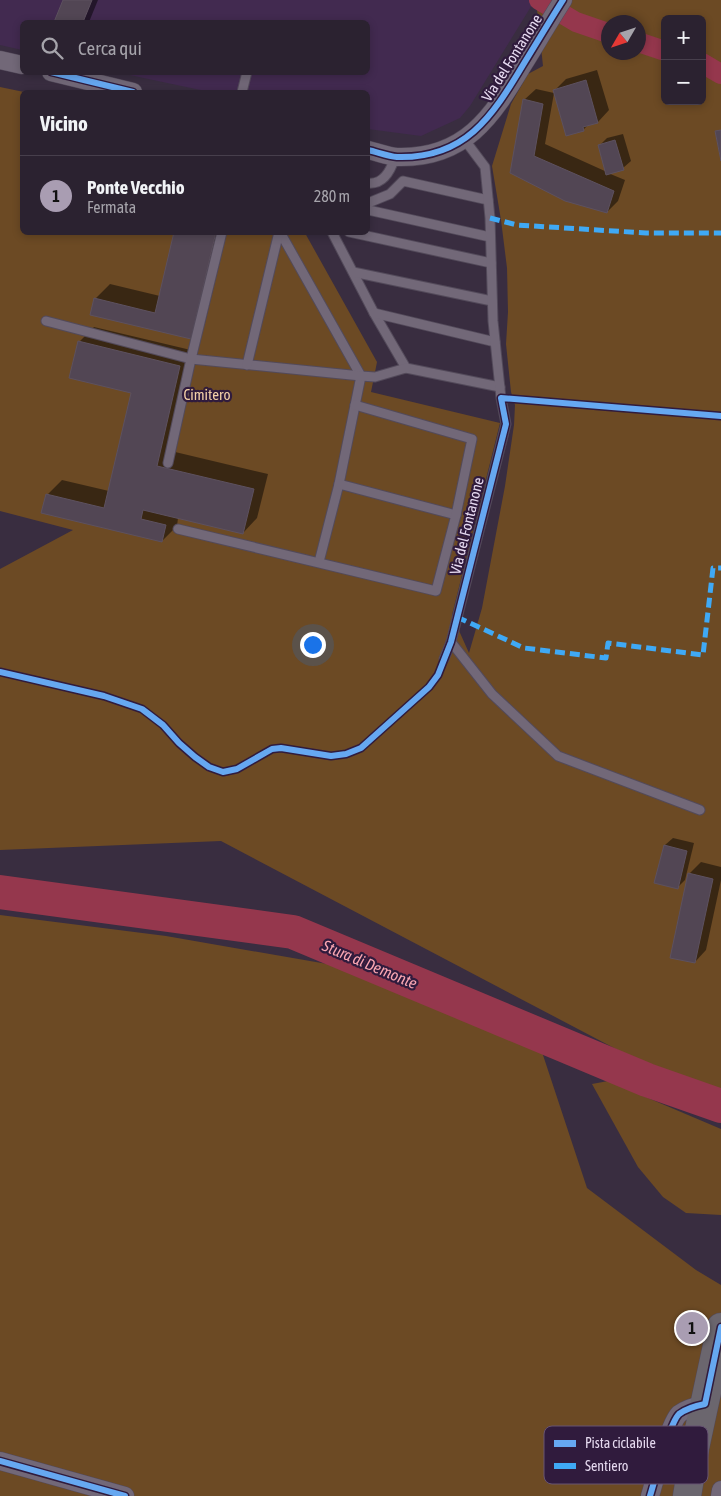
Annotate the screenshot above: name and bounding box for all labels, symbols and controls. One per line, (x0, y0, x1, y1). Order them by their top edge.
street label: Via del Fontanone (478, 11, 545, 104)
north arrow (601, 15, 646, 60)
map controls (661, 15, 706, 105)
button: + (661, 15, 706, 60)
search box (20, 20, 370, 75)
icon: search (38, 34, 66, 62)
text: Cerca qui (78, 37, 142, 59)
button: − (661, 60, 706, 105)
text: Vicino (40, 111, 88, 135)
text: Ponte Vecchio (87, 176, 185, 198)
text: 1 (52, 187, 60, 205)
text: 280 m (314, 187, 350, 205)
text: Fermata (87, 198, 136, 216)
park label: Cimitero (184, 386, 230, 403)
street label: Via del Fontanone (446, 475, 487, 576)
your location (300, 632, 326, 658)
water label: Stura di Demonte (319, 936, 420, 992)
pin: 1 (676, 1309, 708, 1347)
legend (544, 1426, 708, 1484)
text: Pista ciclabile (585, 1435, 656, 1451)
text: Sentiero (585, 1458, 628, 1474)

